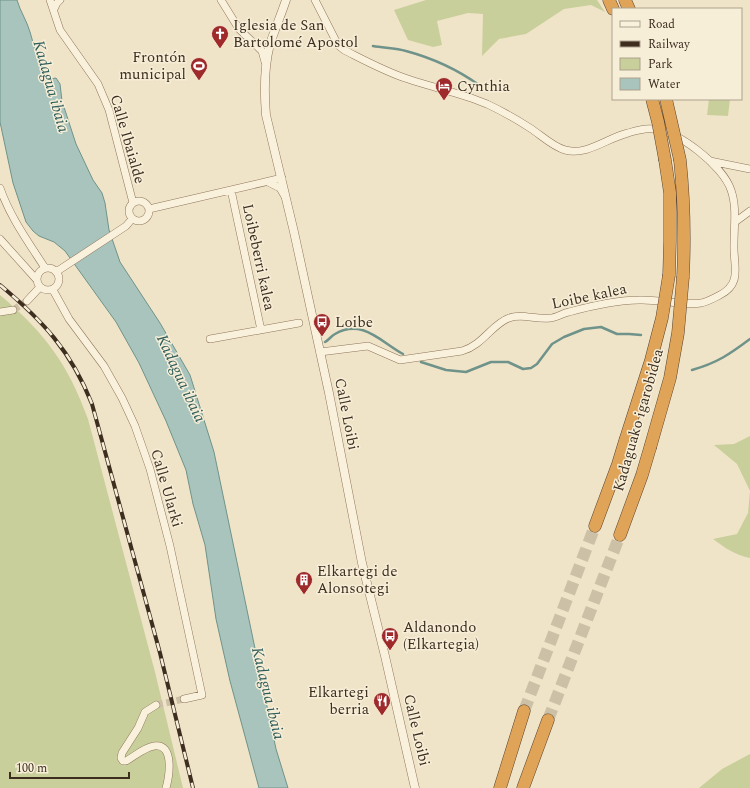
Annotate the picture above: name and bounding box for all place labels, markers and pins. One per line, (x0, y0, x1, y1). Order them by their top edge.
place label: Iglesia de San Bartolomé Apostol (233, 14, 358, 54)
church icon: Iglesia de San Bartolomé Apostol (210, 24, 230, 49)
place label: Frontón municipal (119, 46, 186, 86)
sports icon: Frontón municipal (189, 56, 209, 81)
place label: Cynthia (457, 75, 510, 98)
hotel icon: Cynthia (434, 76, 454, 101)
place label: Loibe (335, 311, 373, 334)
bus stop icon: Loibe (312, 312, 332, 337)
place label: Elkartegi de Alonsotegi (317, 560, 397, 600)
building icon: Elkartegi de Alonsotegi (294, 570, 314, 595)
place label: Aldanondo (Elkartegia) (403, 616, 479, 656)
bus stop icon: Aldanondo (Elkartegia) (380, 626, 400, 651)
place label: Elkartegi berria (308, 681, 370, 721)
restaurant icon: Elkartegi berria (372, 691, 392, 716)

